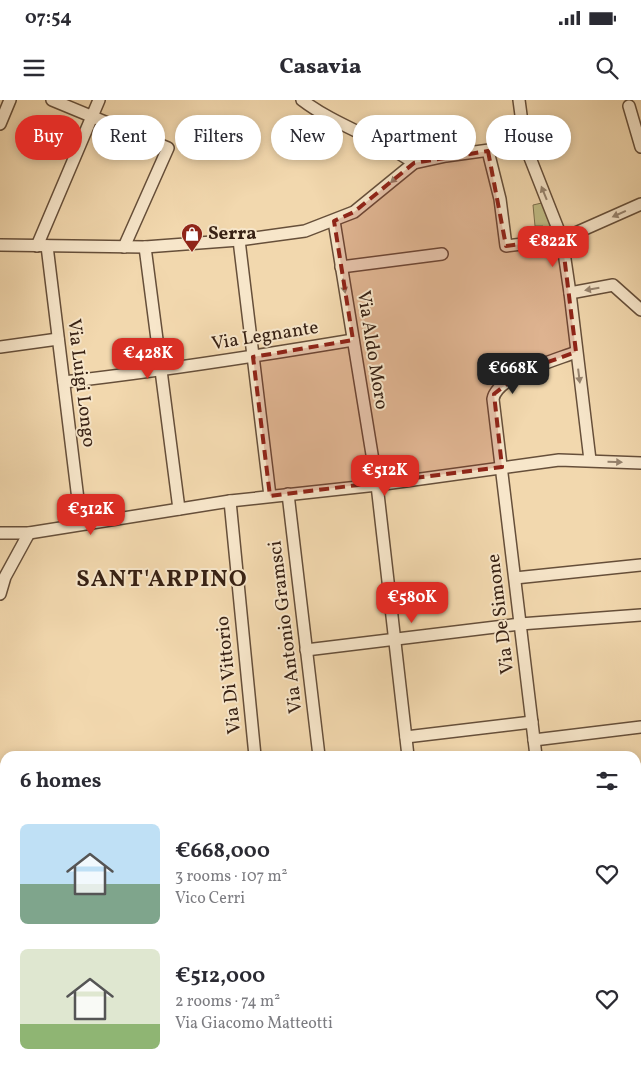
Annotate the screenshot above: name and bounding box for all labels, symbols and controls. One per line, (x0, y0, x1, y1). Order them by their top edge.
text: 07:54 (25, 5, 72, 31)
text: Casavia (280, 52, 362, 83)
icon: menu (20, 54, 48, 82)
icon: search (593, 54, 621, 82)
chip: Buy (15, 115, 82, 160)
chip: Rent (92, 115, 165, 160)
chip: Filters (175, 115, 261, 160)
chip: New (271, 115, 343, 160)
chip: Apartment (353, 115, 476, 160)
chip: House (486, 115, 571, 160)
one-way arrow (389, 173, 402, 184)
one-way arrow (540, 185, 548, 200)
one-way arrow (612, 211, 626, 219)
place label: Serra (208, 221, 257, 247)
shop icon: Serra (180, 222, 204, 253)
pin: €822K (518, 226, 588, 268)
text: €822K (529, 231, 577, 253)
one-way arrow (341, 279, 349, 295)
one-way arrow (584, 285, 599, 293)
street label: Via Aldo Moro (350, 289, 394, 411)
street label: Via Legnante (210, 315, 320, 357)
street label: Via Luigi Longo (60, 317, 102, 449)
pin: €428K (113, 338, 183, 380)
text: €428K (123, 343, 173, 365)
pin: €668K (478, 352, 548, 395)
text: €668K (488, 358, 538, 380)
one-way arrow (575, 368, 583, 384)
pin: €512K (350, 454, 420, 497)
one-way arrow (608, 458, 624, 466)
text: €512K (362, 460, 408, 482)
pin: €312K (56, 494, 126, 536)
text: €312K (68, 499, 114, 521)
street label: Via Antonio Gramsci (262, 539, 309, 715)
street label: Via De Simone (481, 552, 521, 676)
district label: SANT'ARPINO (76, 563, 248, 597)
pin: €580K (377, 582, 447, 624)
text: €580K (387, 587, 437, 609)
street label: Via Di Vittorio (210, 615, 248, 735)
text: 6 homes (20, 767, 101, 796)
icon: filters (593, 767, 621, 795)
text: €668,000 (175, 837, 270, 866)
icon: home (60, 844, 120, 904)
icon: heart (593, 860, 621, 888)
text: 3 rooms · 107 m² (175, 866, 288, 888)
text: Vico Cerri (175, 888, 245, 910)
text: €512,000 (175, 962, 265, 991)
icon: home (60, 969, 120, 1029)
icon: heart (593, 985, 621, 1013)
text: 2 rooms · 74 m² (175, 991, 280, 1013)
text: Via Giacomo Matteotti (175, 1013, 333, 1035)

